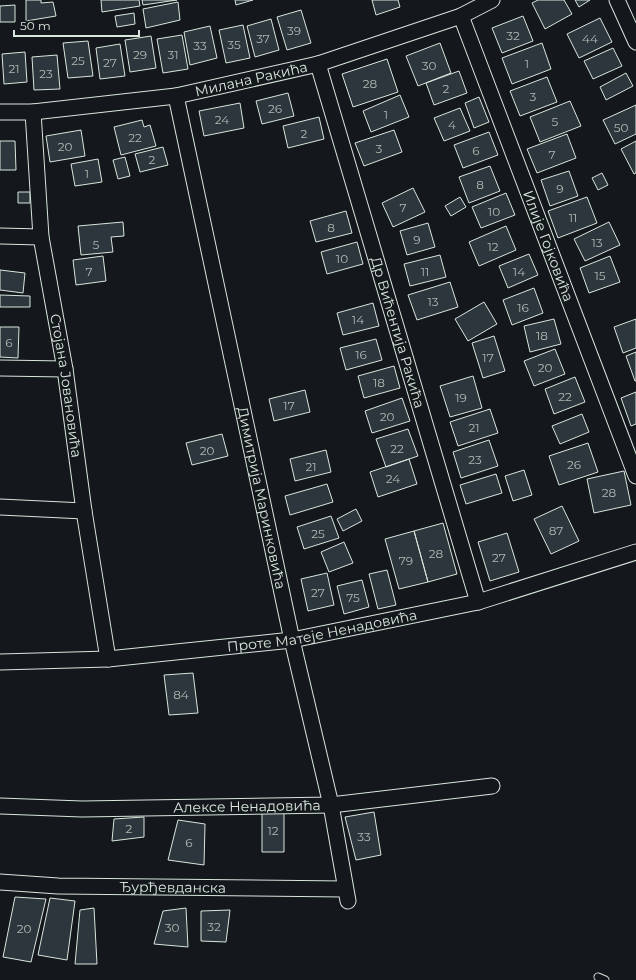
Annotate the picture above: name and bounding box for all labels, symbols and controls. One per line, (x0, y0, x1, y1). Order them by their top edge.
scale bar (14, 12, 139, 38)
text: 50 m (20, 18, 51, 33)
house number: 39 (287, 23, 301, 38)
house number: 32 (506, 28, 520, 43)
house number: 37 (256, 31, 270, 46)
house number: 44 (582, 31, 598, 46)
house number: 35 (227, 37, 241, 52)
house number: 33 (193, 38, 207, 53)
house number: 29 (133, 47, 147, 62)
house number: 31 (167, 47, 179, 62)
house number: 25 (71, 53, 85, 68)
house number: 27 (103, 55, 117, 70)
house number: 1 (525, 56, 529, 71)
street label: Милана Ракића (193, 58, 309, 100)
house number: 30 (422, 58, 436, 73)
house number: 21 (8, 61, 20, 76)
house number: 23 (39, 66, 53, 81)
house number: 28 (363, 76, 378, 91)
house number: 2 (443, 81, 450, 96)
house number: 3 (530, 89, 537, 104)
house number: 26 (268, 101, 282, 116)
house number: 1 (384, 107, 388, 122)
house number: 24 (215, 112, 229, 127)
house number: 5 (552, 114, 559, 129)
house number: 4 (448, 117, 456, 132)
house number: 50 (614, 120, 628, 135)
house number: 2 (301, 126, 308, 141)
house number: 22 (128, 130, 142, 145)
house number: 20 (58, 139, 72, 154)
house number: 3 (376, 141, 383, 156)
house number: 6 (472, 143, 480, 158)
house number: 7 (548, 147, 556, 162)
house number: 2 (149, 152, 156, 167)
house number: 1 (85, 166, 89, 181)
house number: 8 (476, 177, 484, 192)
house number: 9 (556, 181, 564, 196)
street label: Илије Гојковића (519, 188, 578, 304)
house number: 7 (399, 200, 407, 215)
house number: 10 (488, 204, 500, 219)
house number: 11 (569, 210, 577, 225)
house number: 8 (327, 220, 335, 235)
house number: 9 (413, 232, 421, 247)
house number: 13 (591, 235, 603, 250)
house number: 5 (93, 237, 100, 252)
house number: 12 (487, 239, 499, 254)
house number: 10 (336, 251, 348, 266)
street label: Др Вићентија Ракића (367, 254, 429, 410)
house number: 7 (85, 264, 93, 279)
house number: 11 (421, 264, 429, 279)
house number: 14 (513, 264, 525, 279)
house number: 15 (594, 268, 606, 283)
house number: 13 (427, 294, 439, 309)
house number: 16 (517, 300, 529, 315)
street label: Стојана Јовановића (46, 312, 86, 459)
house number: 14 (352, 312, 364, 327)
house number: 18 (536, 328, 548, 343)
house number: 6 (5, 335, 13, 350)
house number: 16 (355, 347, 367, 362)
house number: 17 (482, 350, 494, 365)
house number: 20 (538, 360, 552, 375)
house number: 18 (373, 375, 385, 390)
house number: 22 (558, 389, 572, 404)
house number: 19 (455, 390, 467, 405)
house number: 17 (283, 398, 295, 413)
street label: Димитрија Маринковића (234, 405, 290, 591)
house number: 20 (380, 409, 394, 424)
house number: 21 (468, 420, 480, 435)
house number: 22 (390, 441, 404, 456)
house number: 20 (200, 443, 214, 458)
house number: 23 (468, 452, 482, 467)
house number: 26 (567, 457, 581, 472)
house number: 21 (305, 459, 317, 474)
house number: 24 (386, 471, 400, 486)
house number: 28 (602, 485, 617, 500)
house number: 87 (549, 523, 563, 538)
house number: 25 (311, 526, 325, 541)
house number: 28 (429, 546, 444, 561)
house number: 27 (492, 550, 506, 565)
house number: 79 (399, 553, 413, 568)
house number: 27 (311, 585, 325, 600)
house number: 75 (346, 590, 360, 605)
street label: Проте Матеје Ненадовића (226, 606, 419, 656)
house number: 84 (173, 687, 189, 702)
street label: Алексе Ненадовића (173, 796, 321, 817)
house number: 2 (126, 821, 133, 836)
house number: 12 (267, 823, 279, 838)
house number: 33 (357, 829, 371, 844)
house number: 6 (185, 835, 193, 850)
street label: Ђурђевданска (120, 878, 226, 897)
house number: 32 (207, 919, 221, 934)
house number: 30 (165, 920, 179, 935)
house number: 20 (17, 921, 31, 936)

